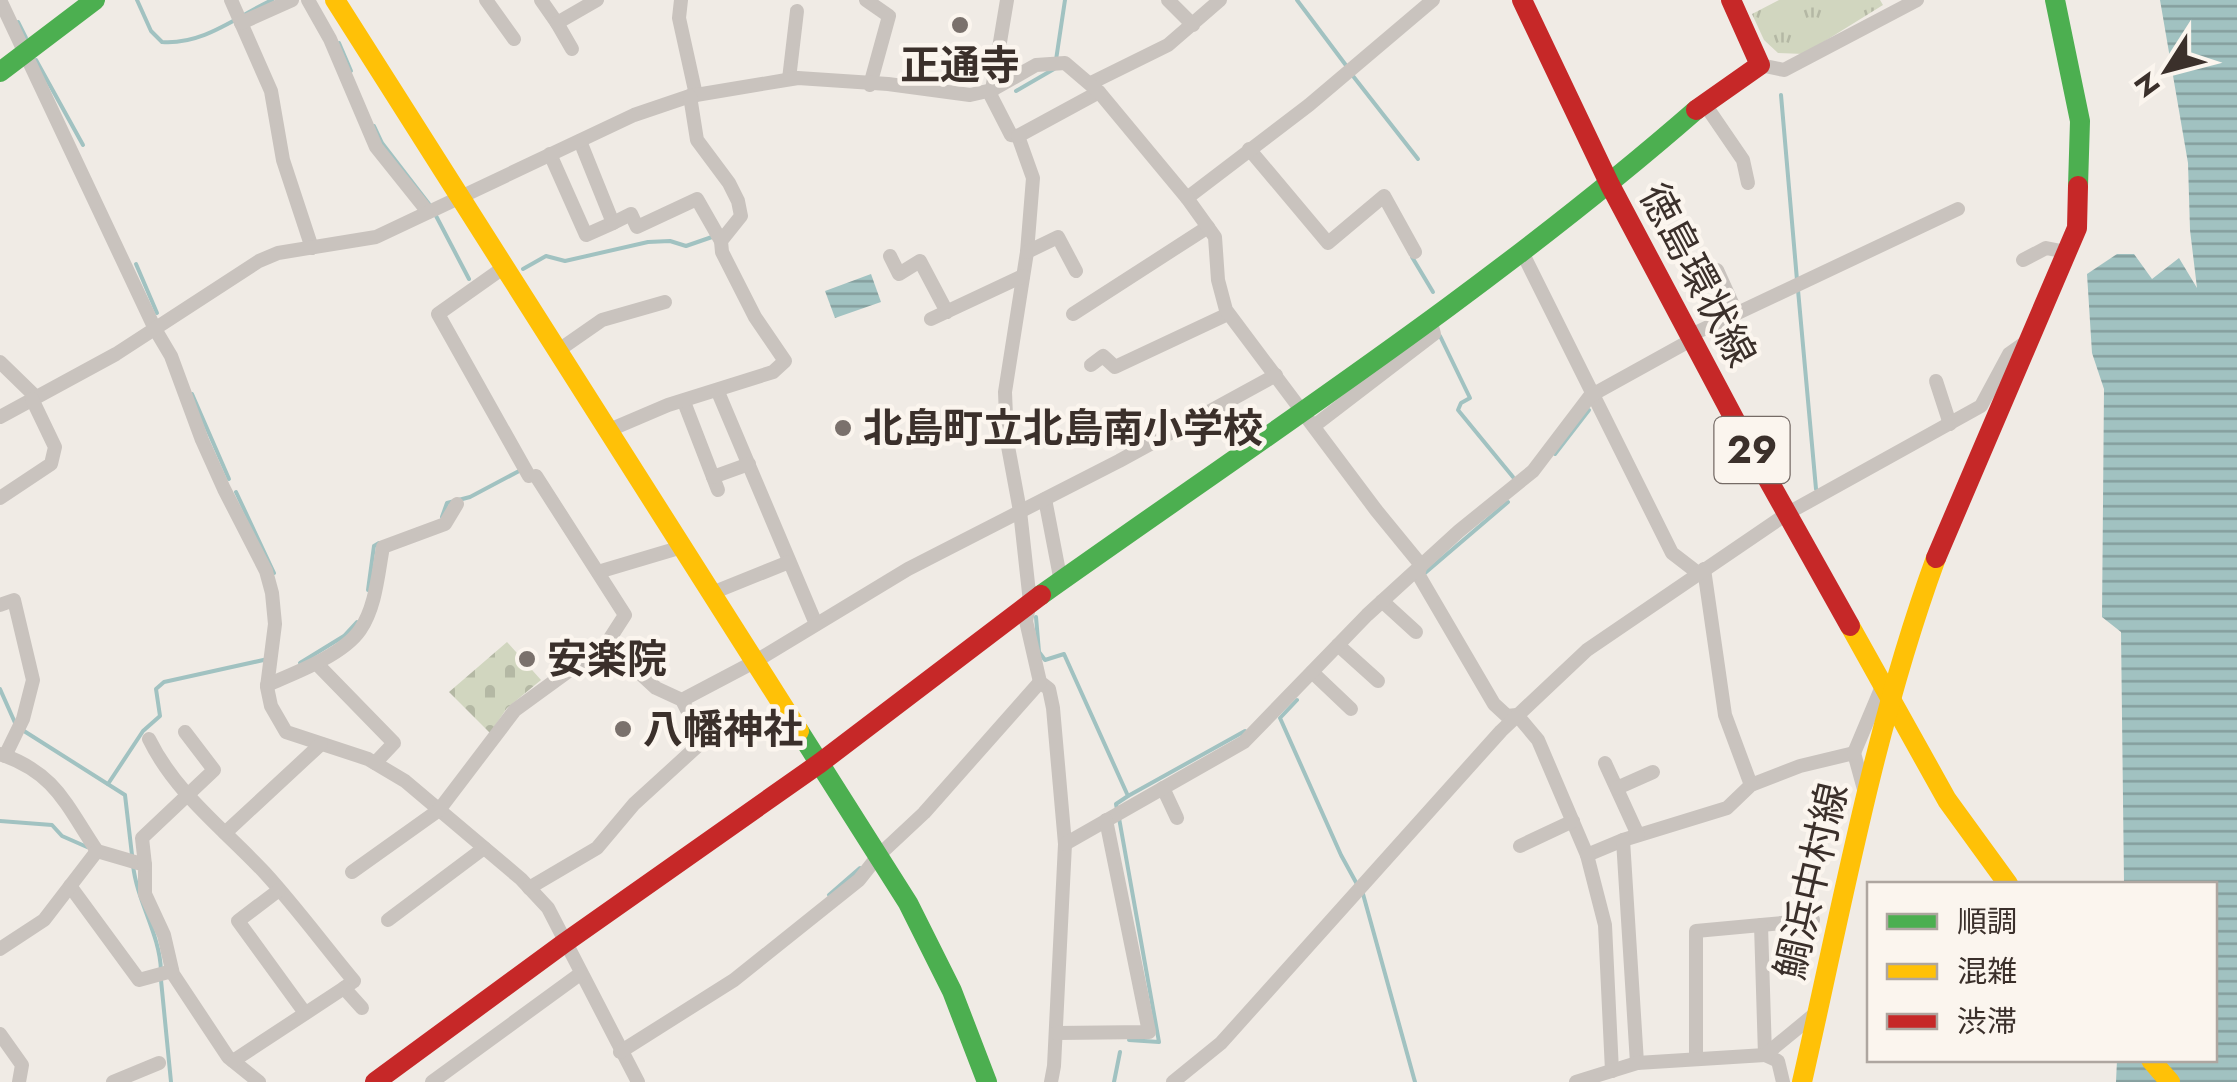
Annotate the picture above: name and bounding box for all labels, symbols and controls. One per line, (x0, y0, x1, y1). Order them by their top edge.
marker: 正通寺 (949, 14, 971, 36)
north arrow (2117, 20, 2217, 120)
place label: 正通寺 (900, 36, 1020, 94)
text: N (2124, 63, 2170, 105)
street label: 徳島環状線 (1625, 173, 1771, 377)
place label: 北島町立北島南小学校 (863, 399, 1263, 457)
marker: 北島町立北島南小学校 (832, 417, 854, 439)
road number: 29 (1714, 417, 1790, 483)
place label: 安楽院 (547, 630, 667, 688)
marker: 安楽院 (516, 648, 538, 670)
place label: 八幡神社 (643, 700, 803, 758)
marker: 八幡神社 (612, 718, 634, 740)
street label: 鯛浜中村線 (1760, 777, 1862, 985)
legend (1867, 882, 2217, 1062)
text: 順調 (1957, 900, 2017, 943)
text: 混雑 (1957, 950, 2017, 993)
text: 渋滞 (1957, 1000, 2017, 1043)

